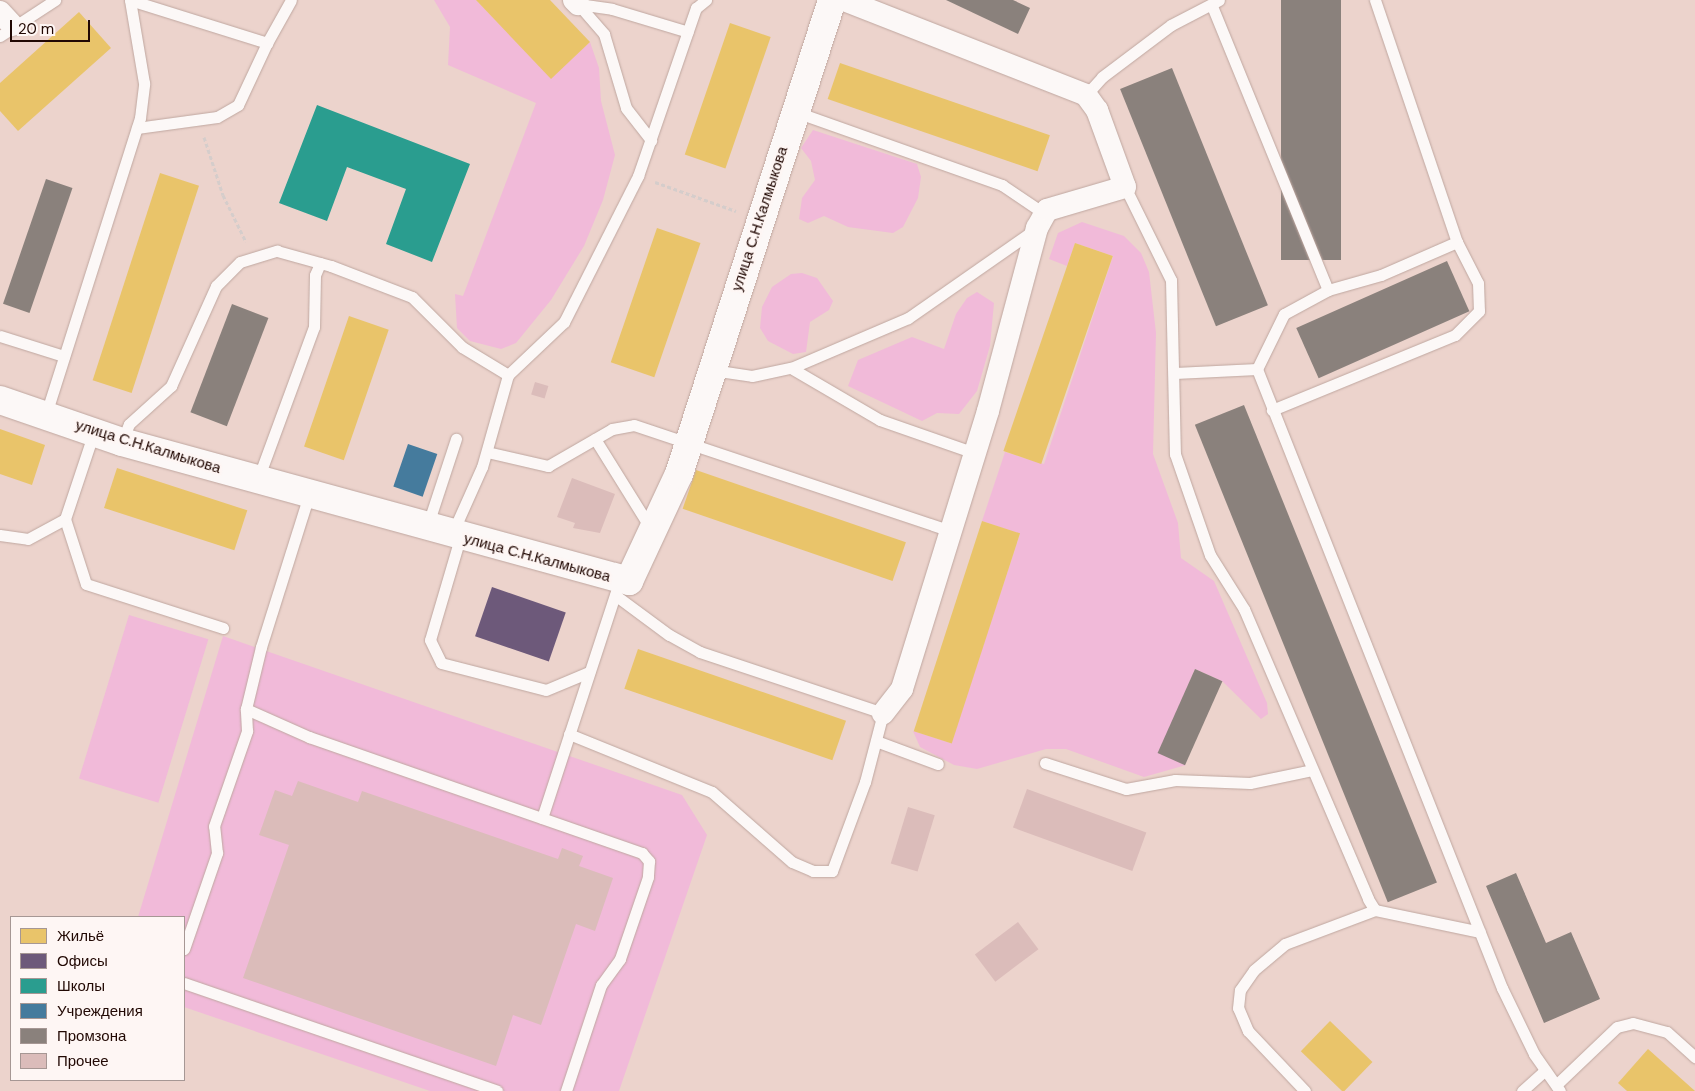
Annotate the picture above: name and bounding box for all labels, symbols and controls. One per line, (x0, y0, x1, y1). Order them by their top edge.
scale bar (12, 10, 92, 42)
text: 20 m (18, 19, 54, 39)
street label: улица С.Н.Калмыкова (728, 144, 792, 294)
street label: улица С.Н.Калмыкова (73, 416, 223, 478)
street label: улица С.Н.Калмыкова (462, 530, 612, 586)
legend (10, 916, 185, 1081)
text: Жильё (57, 926, 104, 946)
text: Офисы (57, 951, 108, 971)
text: Школы (57, 976, 105, 996)
text: Учреждения (57, 1001, 143, 1021)
text: Промзона (57, 1026, 126, 1046)
text: Прочее (57, 1051, 109, 1071)

